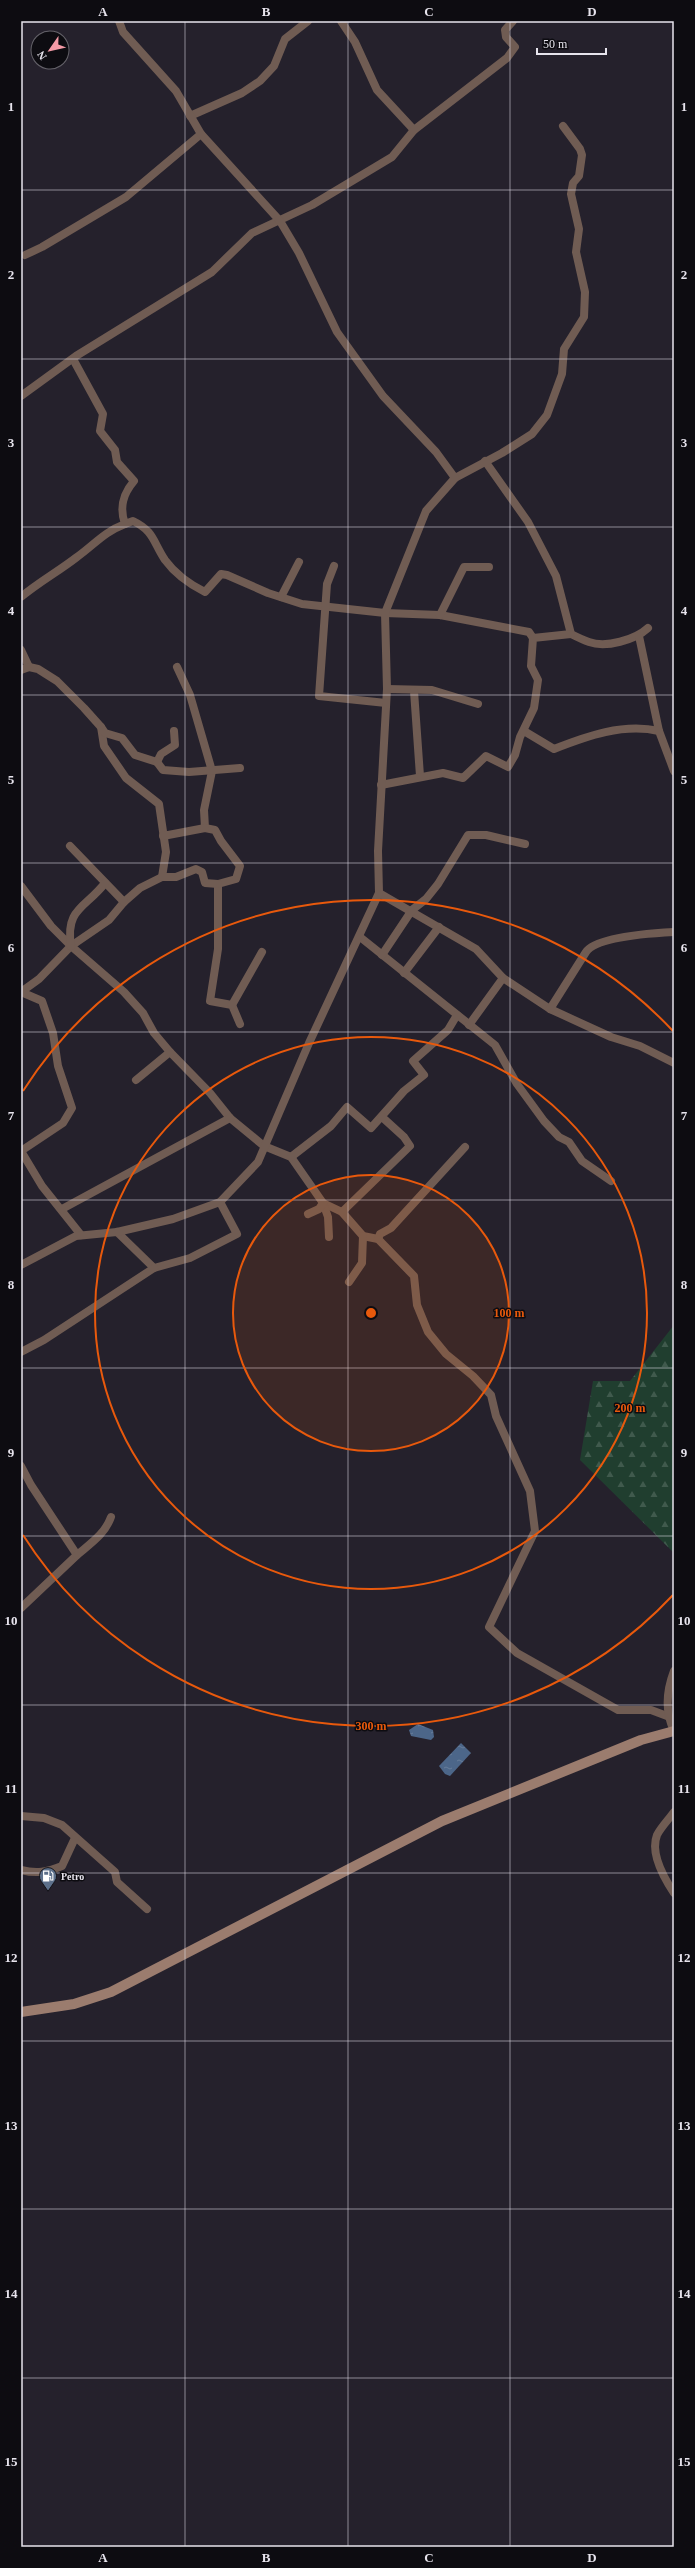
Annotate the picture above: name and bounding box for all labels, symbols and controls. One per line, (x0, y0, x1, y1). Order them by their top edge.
text: A (98, 4, 108, 19)
text: B (262, 4, 271, 19)
text: C (424, 4, 434, 19)
text: D (587, 4, 597, 19)
north arrow (30, 30, 70, 70)
scale bar (537, 30, 606, 56)
text: 50 m (543, 37, 568, 51)
text: N (34, 49, 49, 62)
text: 1 (8, 99, 14, 114)
text: 1 (681, 99, 687, 114)
text: 2 (8, 267, 14, 282)
text: 2 (681, 267, 687, 282)
text: 3 (8, 435, 15, 450)
text: 3 (681, 435, 688, 450)
text: 4 (8, 603, 15, 618)
text: 4 (681, 603, 688, 618)
text: 5 (8, 772, 15, 787)
text: 5 (681, 772, 688, 787)
text: 6 (8, 940, 15, 955)
text: 6 (681, 940, 688, 955)
text: 7 (8, 1108, 15, 1123)
text: 7 (681, 1108, 688, 1123)
text: 8 (8, 1277, 15, 1292)
text: 8 (681, 1277, 688, 1292)
centre of rings (364, 1306, 378, 1320)
text: 100 m (494, 1306, 525, 1320)
text: 200 m (615, 1401, 646, 1415)
text: 9 (8, 1445, 15, 1460)
text: 9 (681, 1445, 688, 1460)
text: 10 (5, 1613, 18, 1628)
text: 10 (678, 1613, 691, 1628)
text: 300 m (356, 1719, 387, 1733)
text: 11 (5, 1781, 17, 1796)
text: 11 (678, 1781, 690, 1796)
fuel station icon: Petro (38, 1866, 58, 1891)
place label: Petro (61, 1871, 84, 1882)
text: 12 (5, 1950, 18, 1965)
text: 12 (678, 1950, 691, 1965)
text: 13 (5, 2118, 18, 2133)
text: 13 (678, 2118, 691, 2133)
text: 14 (5, 2286, 18, 2301)
text: 14 (678, 2286, 691, 2301)
text: 15 (5, 2454, 18, 2469)
text: 15 (678, 2454, 691, 2469)
text: A (98, 2550, 108, 2565)
text: B (262, 2550, 271, 2565)
text: C (424, 2550, 434, 2565)
text: D (587, 2550, 597, 2565)

